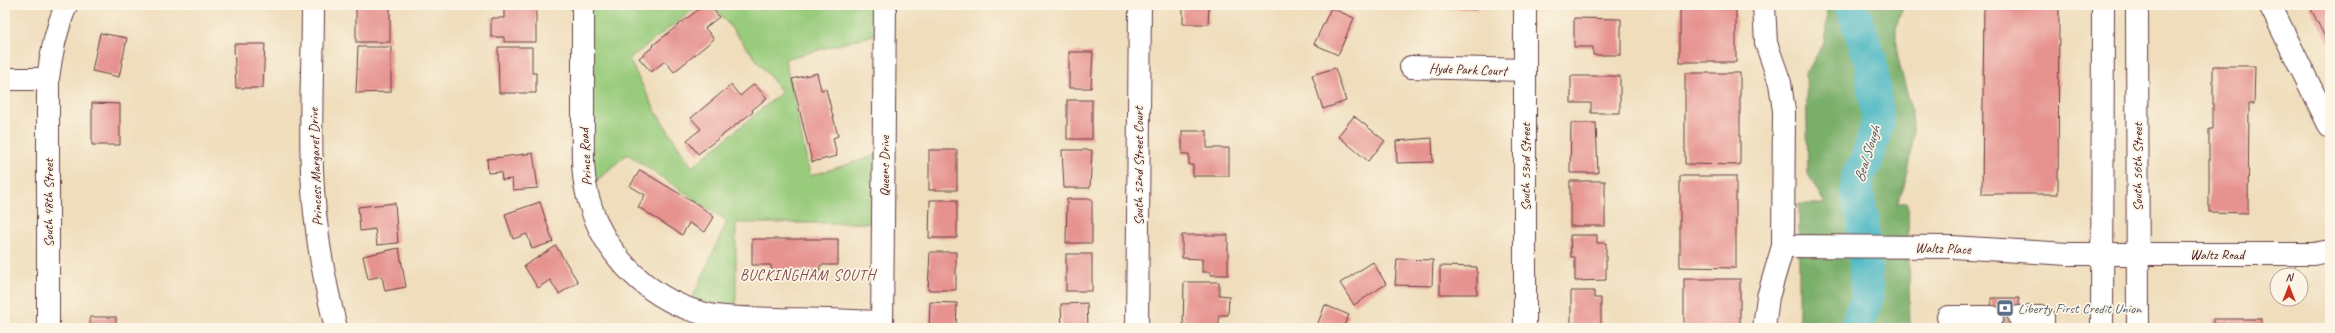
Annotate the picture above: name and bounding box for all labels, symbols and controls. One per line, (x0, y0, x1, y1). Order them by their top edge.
street label: Hyde Park Court (1429, 60, 1509, 79)
street label: South 52nd Street Court (1130, 105, 1147, 225)
street label: Princess Margaret Drive (305, 106, 326, 226)
street label: South 56th Street (2129, 121, 2146, 211)
street label: South 53rd Street (1517, 122, 1534, 211)
water label: Beal Slough (1850, 123, 1885, 185)
street label: Prince Road (575, 125, 595, 186)
street label: Queens Drive (876, 134, 893, 196)
street label: South 48th Street (40, 157, 57, 247)
street label: Waltz Place (1915, 239, 1972, 258)
street label: Waltz Road (2190, 246, 2247, 263)
district label: BUCKINGHAM SOUTH (740, 266, 878, 285)
north arrow (2269, 267, 2309, 307)
text: N (2286, 270, 2295, 284)
bank icon: Liberty First Credit Union (1995, 298, 2015, 318)
place label: Liberty First Credit Union (2018, 300, 2142, 317)

